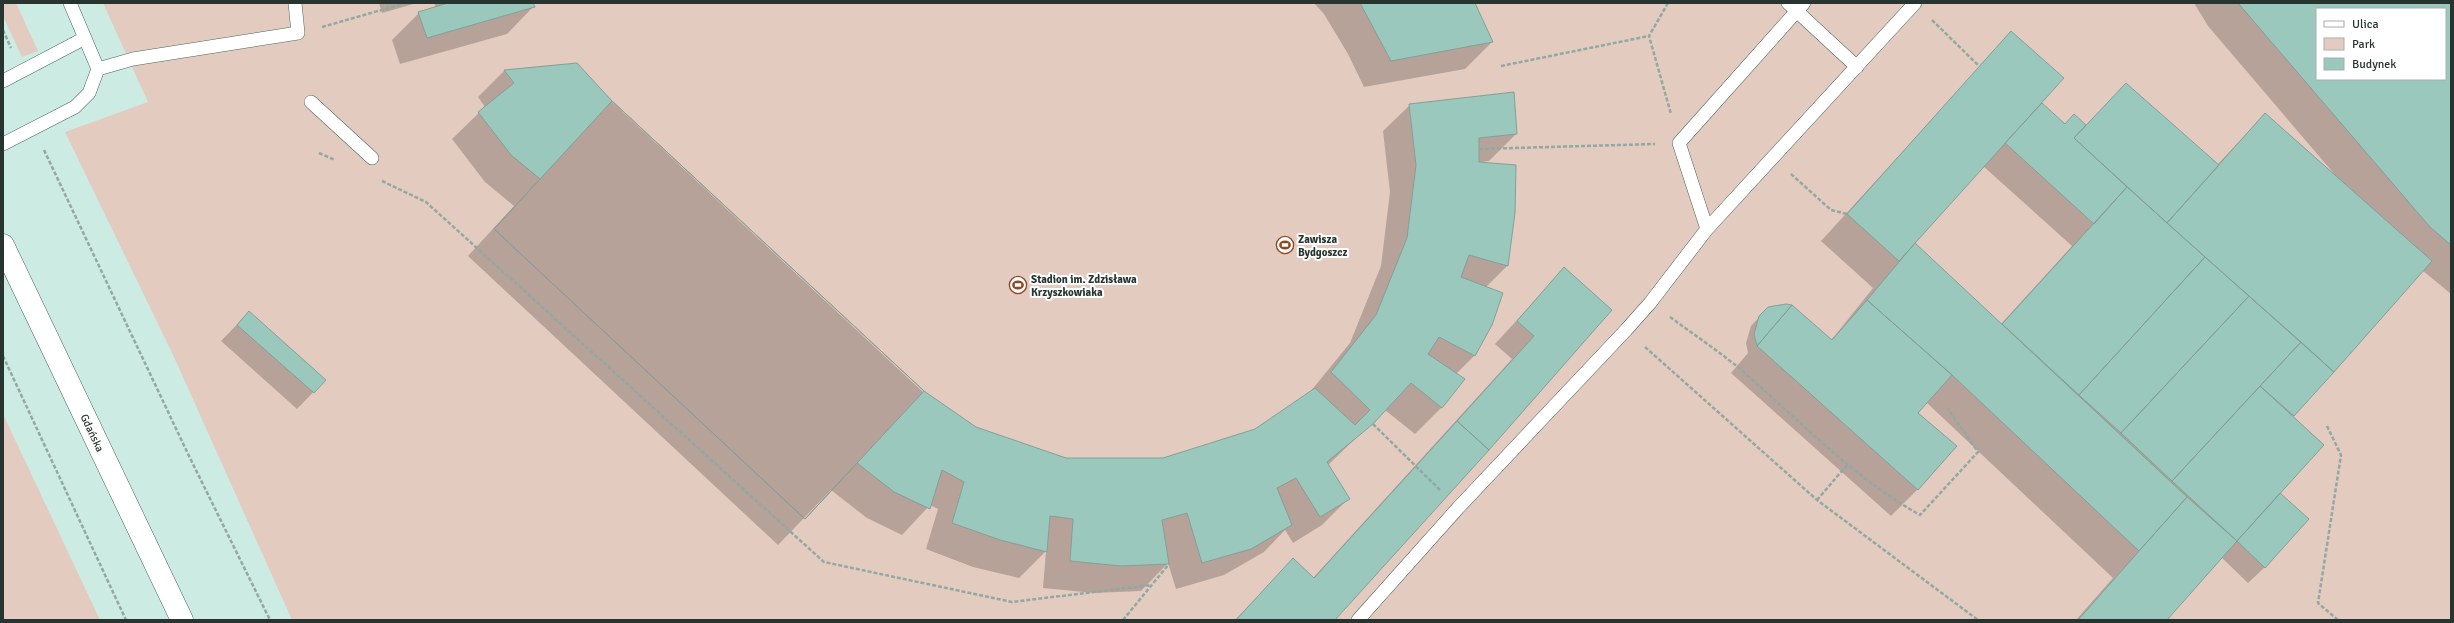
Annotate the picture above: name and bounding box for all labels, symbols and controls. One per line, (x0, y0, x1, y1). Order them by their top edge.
legend (2316, 8, 2446, 80)
text: Ulica (2352, 17, 2379, 32)
text: Park (2352, 37, 2375, 52)
text: Budynek (2352, 57, 2396, 72)
place label: Zawisza Bydgoszcz (1298, 233, 1347, 259)
sports icon: Zawisza Bydgoszcz (1275, 235, 1295, 255)
place label: Stadion im. Zdzisława Krzyszkowiaka (1031, 273, 1137, 299)
sports icon: Stadion im. Zdzisława Krzyszkowiaka (1008, 275, 1028, 295)
street label: Gdańska (78, 412, 107, 454)

